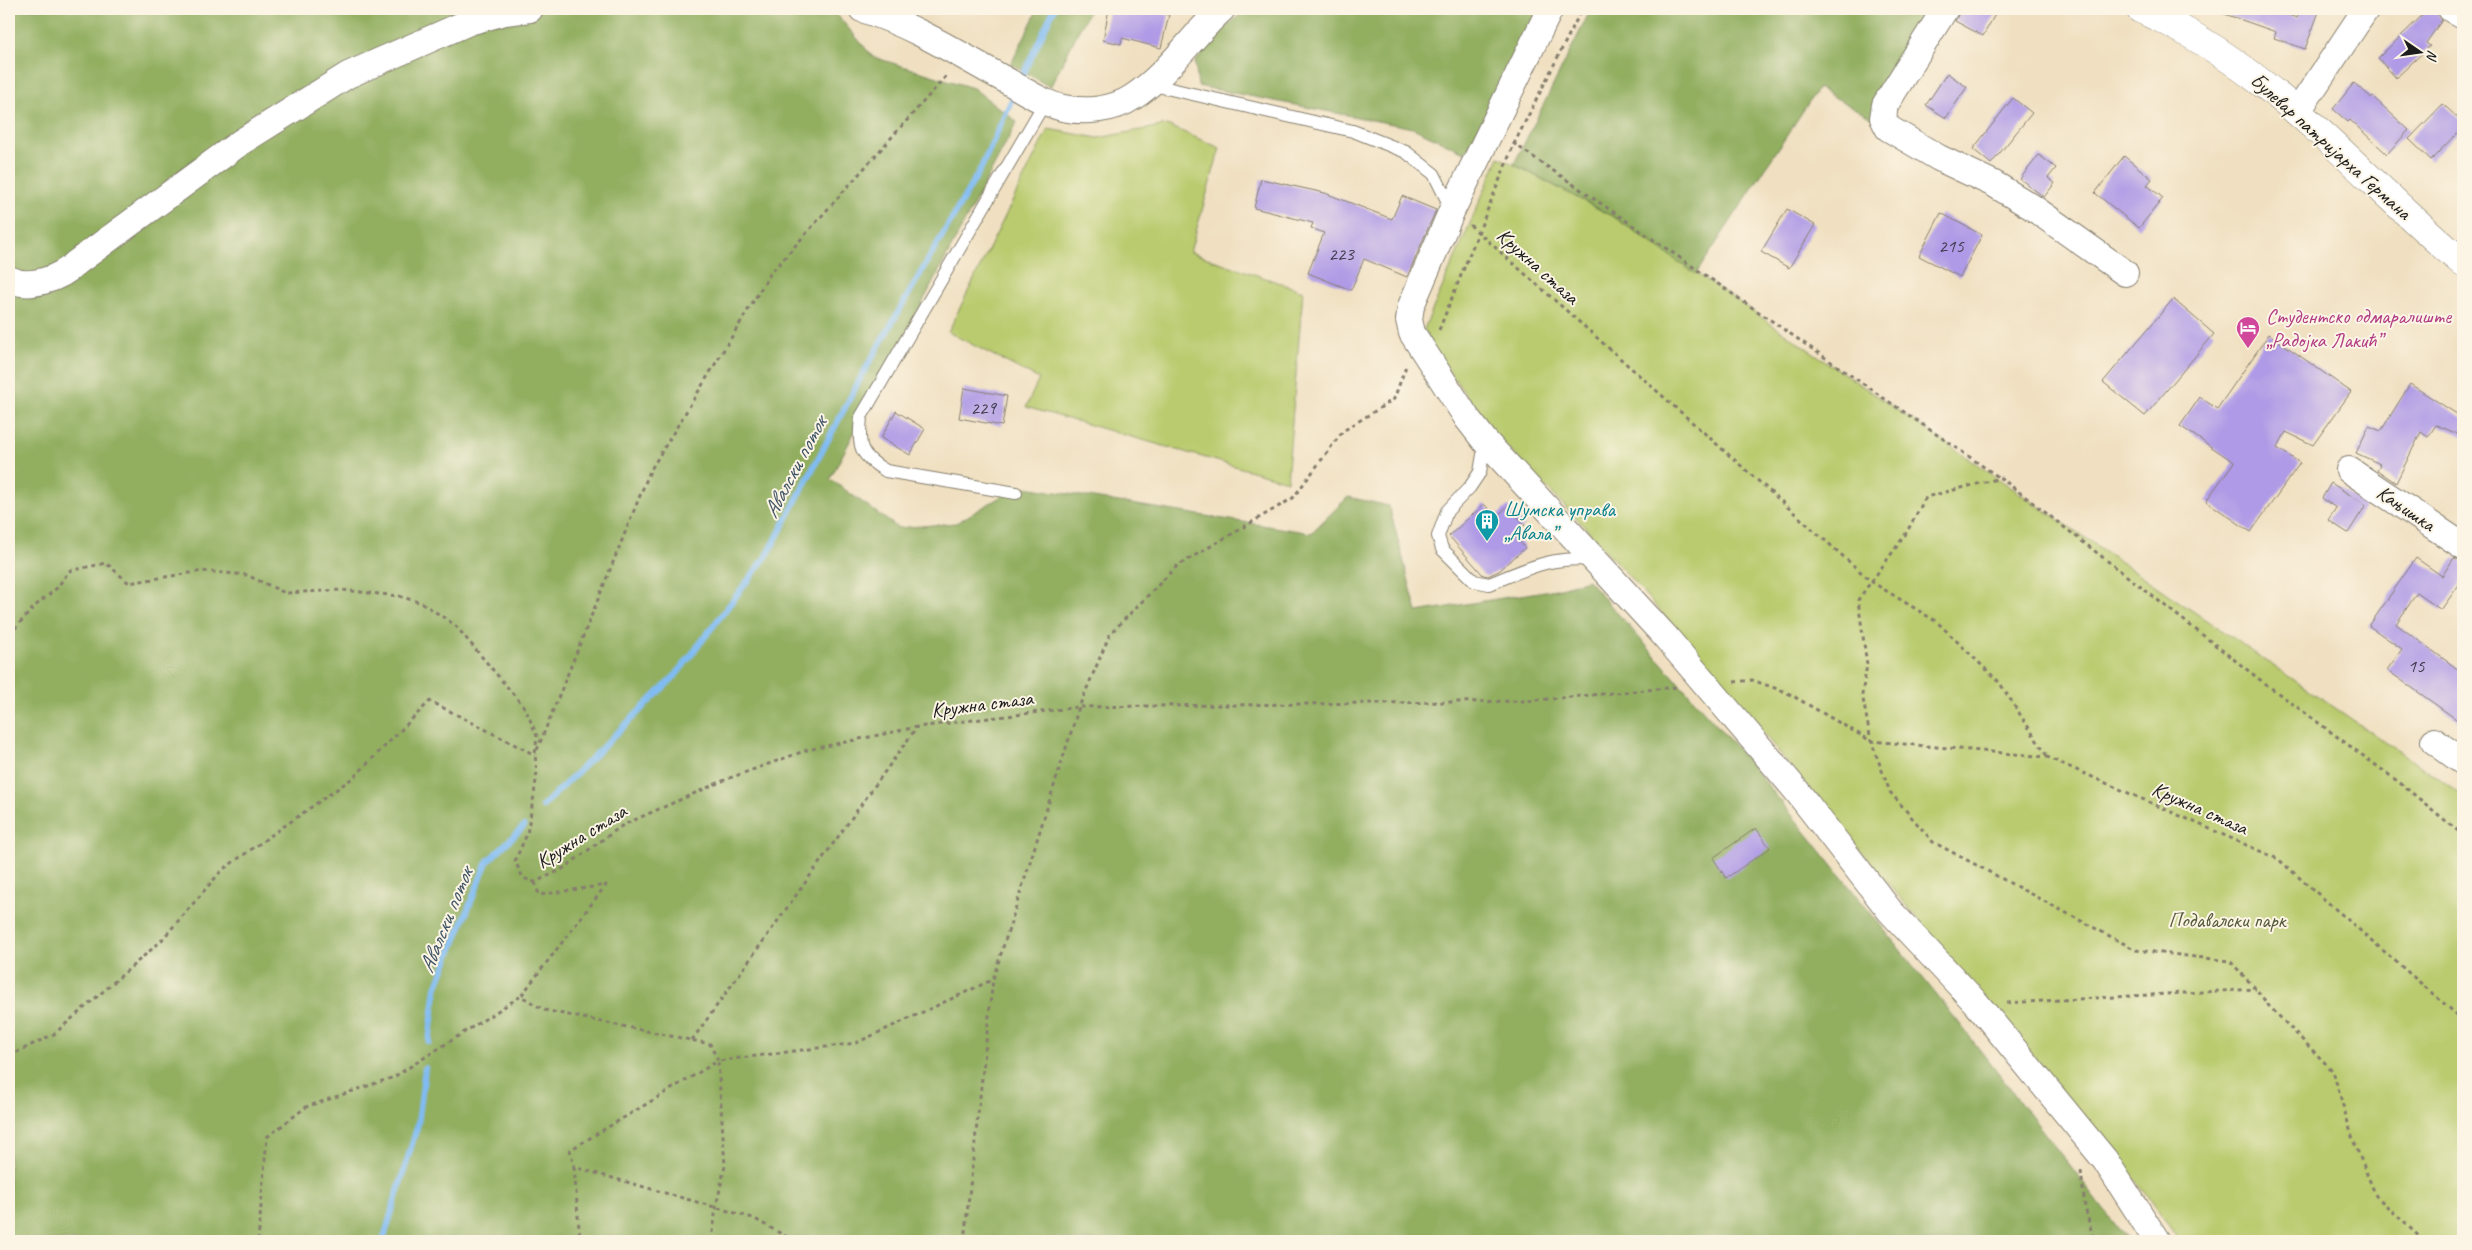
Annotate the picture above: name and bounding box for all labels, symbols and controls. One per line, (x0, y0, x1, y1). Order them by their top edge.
north arrow (2394, 28, 2444, 78)
text: N (2422, 49, 2441, 63)
street label: Булевар патријарха Германа (2245, 67, 2418, 226)
street label: Кружна стаза (1491, 222, 1586, 311)
house number: 215 (1938, 234, 1965, 258)
house number: 223 (1328, 242, 1355, 266)
place label: Студентско одмаралиште „Радојка Лакић” (2266, 303, 2452, 353)
hotel icon: Студентско одмаралиште „Радојка Лакић” (2235, 315, 2261, 349)
house number: 229 (970, 396, 997, 420)
water label: Авалски поток (757, 409, 835, 523)
street label: Кањишка (2372, 479, 2441, 538)
place label: Шумска управа „Авала” (1504, 496, 1617, 546)
building icon: Шумска управа „Авала” (1474, 508, 1500, 542)
house number: 15 (2407, 654, 2426, 678)
street label: Кружна стаза (930, 685, 1036, 723)
street label: Кружна стаза (2148, 775, 2254, 841)
street label: Кружна стаза (531, 797, 633, 874)
water label: Авалски поток (412, 860, 481, 977)
park label: Подавалски парк (2169, 907, 2288, 933)

